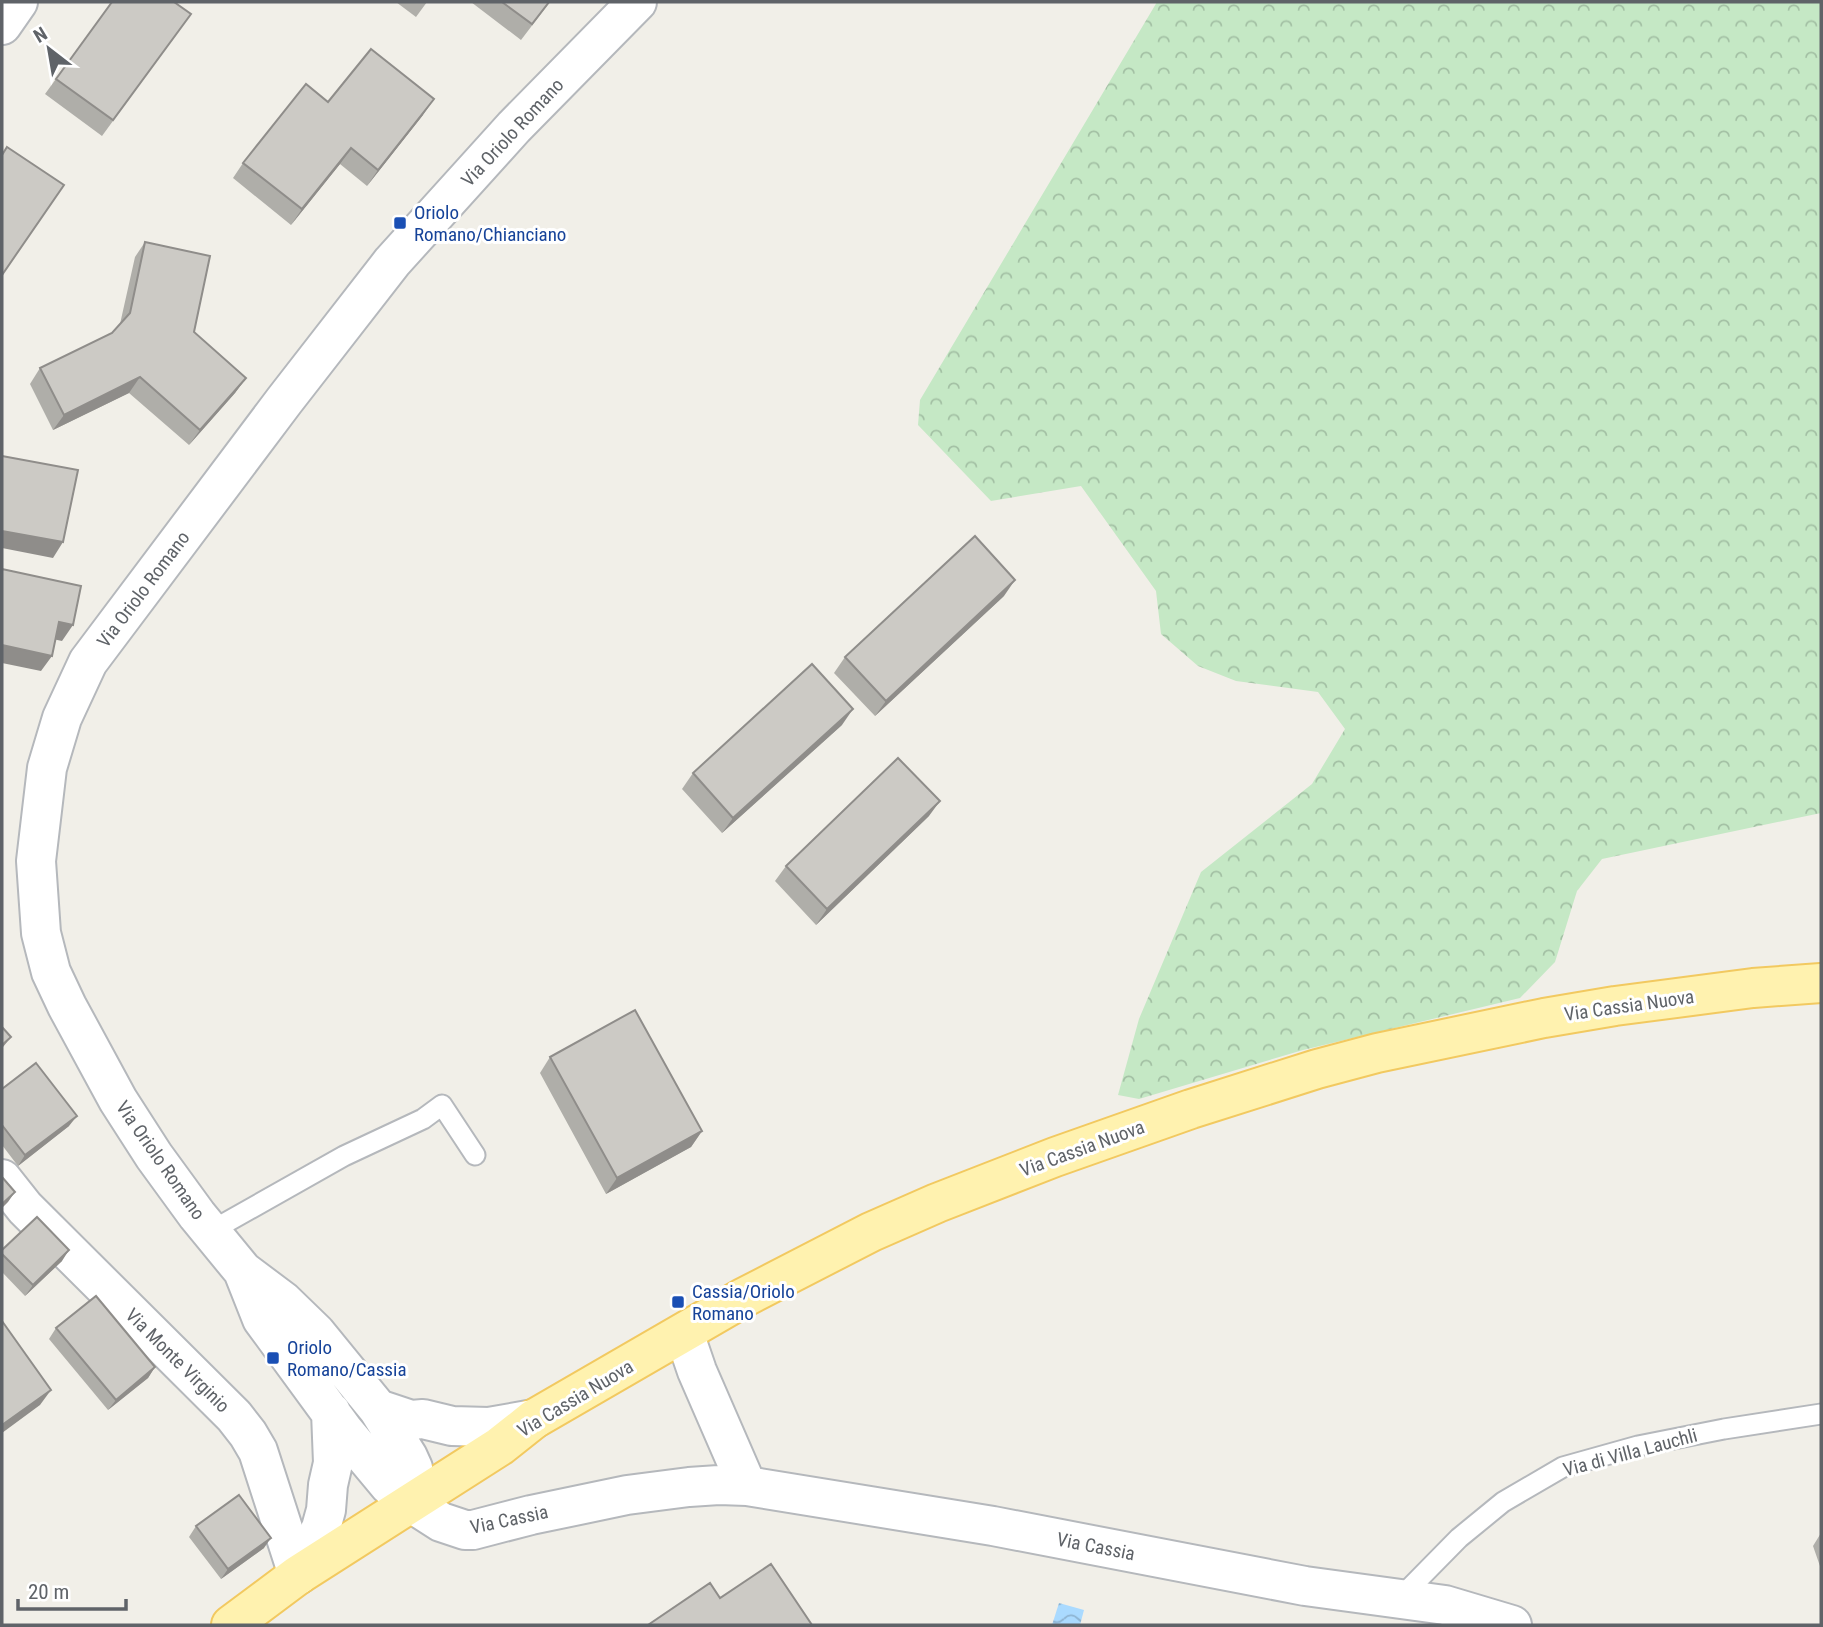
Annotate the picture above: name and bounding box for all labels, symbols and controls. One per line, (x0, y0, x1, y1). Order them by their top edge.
north arrow (14, 14, 84, 84)
text: N (30, 22, 51, 48)
street label: Via Oriolo Romano (456, 73, 568, 191)
place label: Oriolo Romano/Chianciano (414, 201, 566, 246)
marker: Oriolo Romano/Chianciano (392, 215, 408, 231)
street label: Via Oriolo Romano (92, 527, 195, 652)
street label: Via Cassia Nuova (1563, 985, 1696, 1026)
street label: Via Oriolo Romano (111, 1097, 210, 1224)
street label: Via Cassia Nuova (1017, 1115, 1148, 1182)
place label: Cassia/Oriolo Romano (692, 1280, 795, 1325)
marker: Cassia/Oriolo Romano (670, 1294, 686, 1310)
street label: Via Monte Virginio (121, 1303, 235, 1417)
place label: Oriolo Romano/Cassia (287, 1336, 406, 1381)
marker: Oriolo Romano/Cassia (265, 1350, 281, 1366)
street label: Via Cassia Nuova (513, 1355, 637, 1442)
street label: Via di Villa Lauchli (1561, 1424, 1700, 1481)
street label: Via Cassia (468, 1500, 550, 1539)
street label: Via Cassia (1055, 1528, 1137, 1565)
scale bar (18, 1568, 126, 1612)
text: 20 m (28, 1580, 69, 1604)

